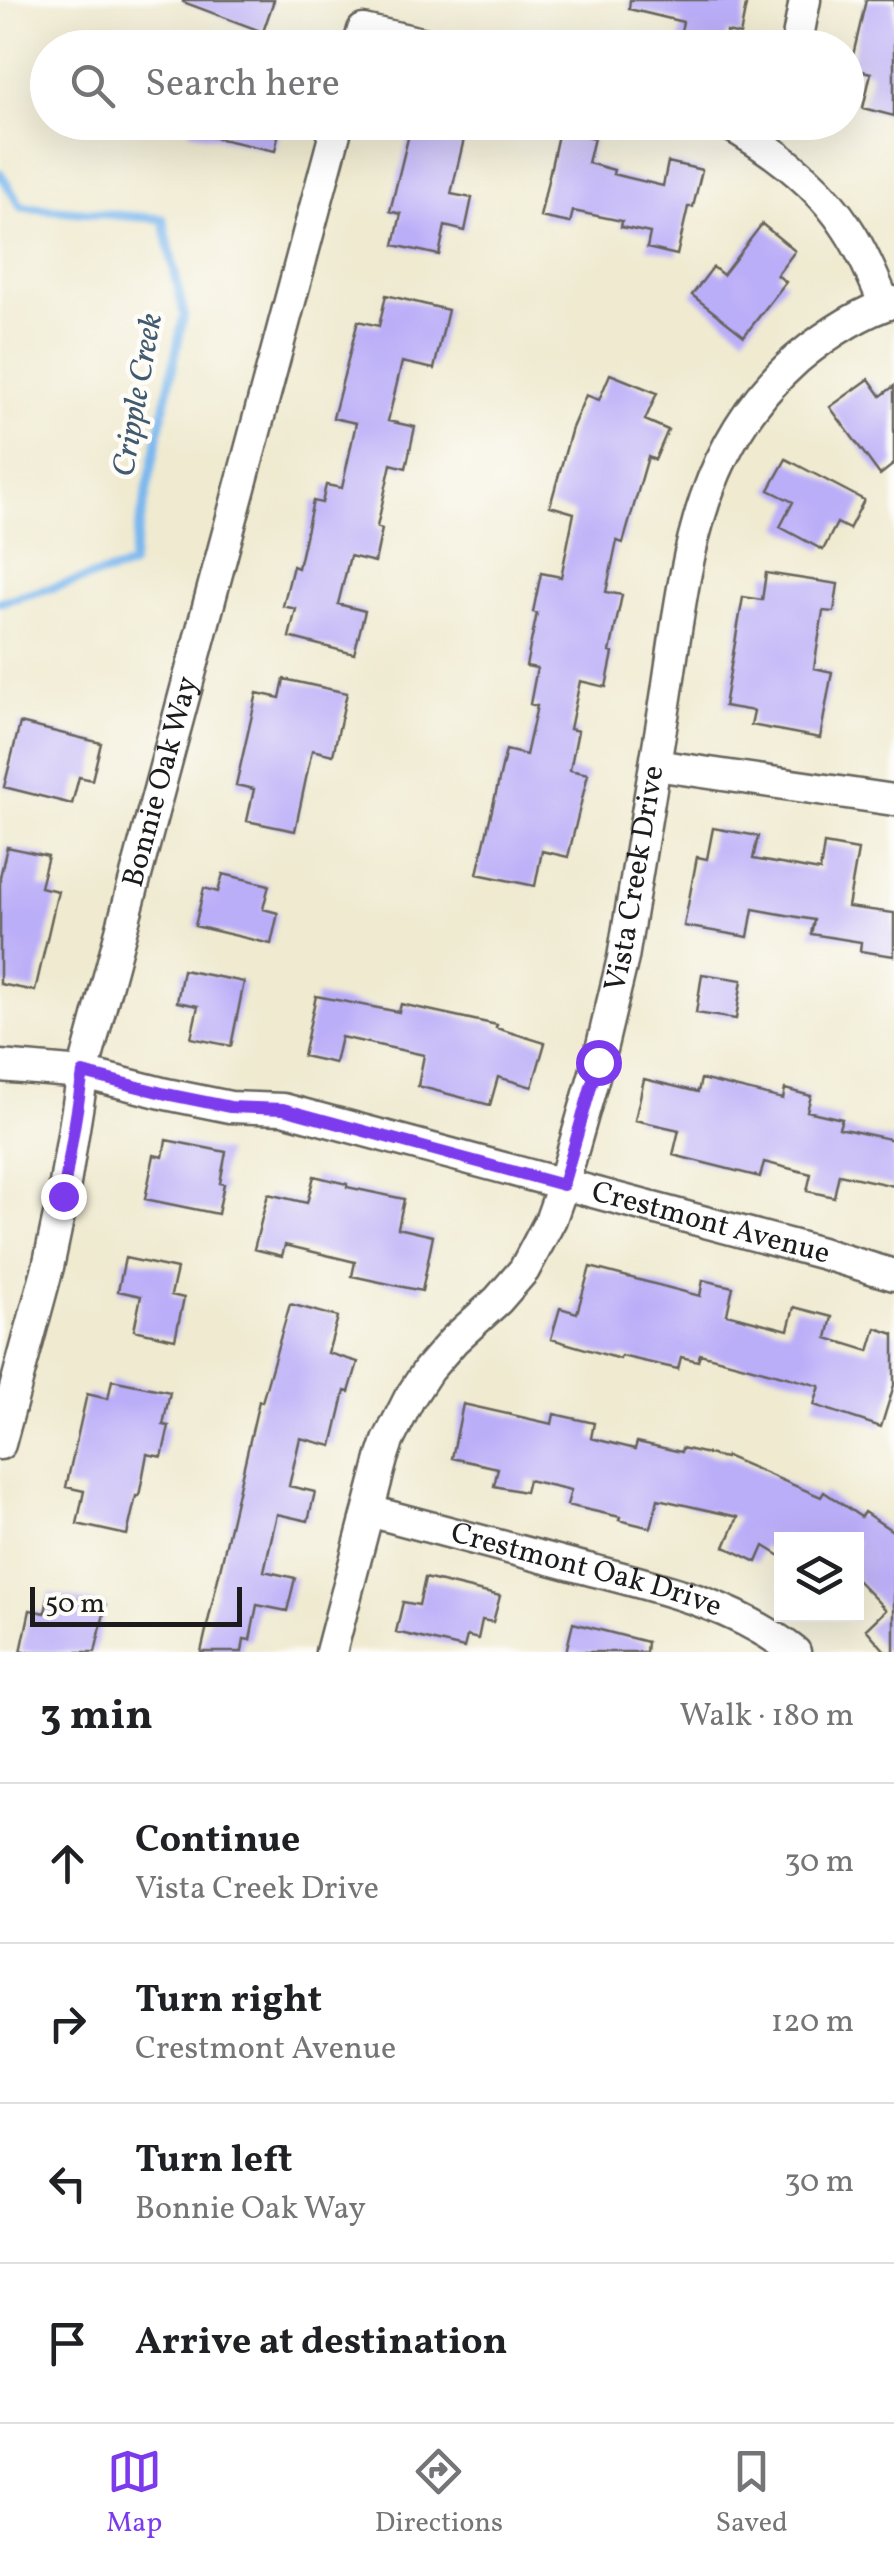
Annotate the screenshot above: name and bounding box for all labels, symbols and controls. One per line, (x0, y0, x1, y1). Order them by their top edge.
search box (30, 30, 864, 140)
icon: search (65, 58, 120, 113)
text: Search here (145, 59, 340, 112)
water label: Cripple Creek (103, 310, 175, 480)
street label: Bonnie Oak Way (113, 672, 209, 892)
street label: Vista Creek Drive (595, 763, 676, 996)
route start (576, 1040, 622, 1086)
street label: Crestmont Avenue (587, 1172, 835, 1275)
route end (41, 1174, 87, 1220)
street label: Crestmont Oak Drive (446, 1513, 728, 1628)
map controls (774, 1532, 864, 1622)
button: layers (774, 1532, 864, 1622)
scale bar (30, 1582, 242, 1626)
text: 50 m (45, 1585, 105, 1624)
text: 3 min (40, 1688, 153, 1747)
text: Walk · 180 m (680, 1695, 854, 1739)
text: Continue (135, 1815, 300, 1868)
icon: ahead (40, 1836, 95, 1891)
text: 30 m (784, 1841, 854, 1885)
text: Vista Creek Drive (135, 1868, 379, 1912)
text: Turn right (135, 1975, 322, 2028)
icon: right (40, 1996, 95, 2051)
text: 120 m (771, 2001, 854, 2045)
text: Crestmont Avenue (135, 2028, 396, 2072)
text: Turn left (135, 2135, 292, 2188)
icon: left (40, 2156, 95, 2211)
text: 30 m (784, 2161, 854, 2205)
text: Bonnie Oak Way (135, 2188, 366, 2232)
icon: arrive (40, 2316, 95, 2371)
text: Arrive at destination (135, 2317, 508, 2370)
tab: Map (106, 2444, 162, 2543)
tab: Directions (375, 2444, 503, 2543)
tab: Saved (716, 2444, 788, 2543)

